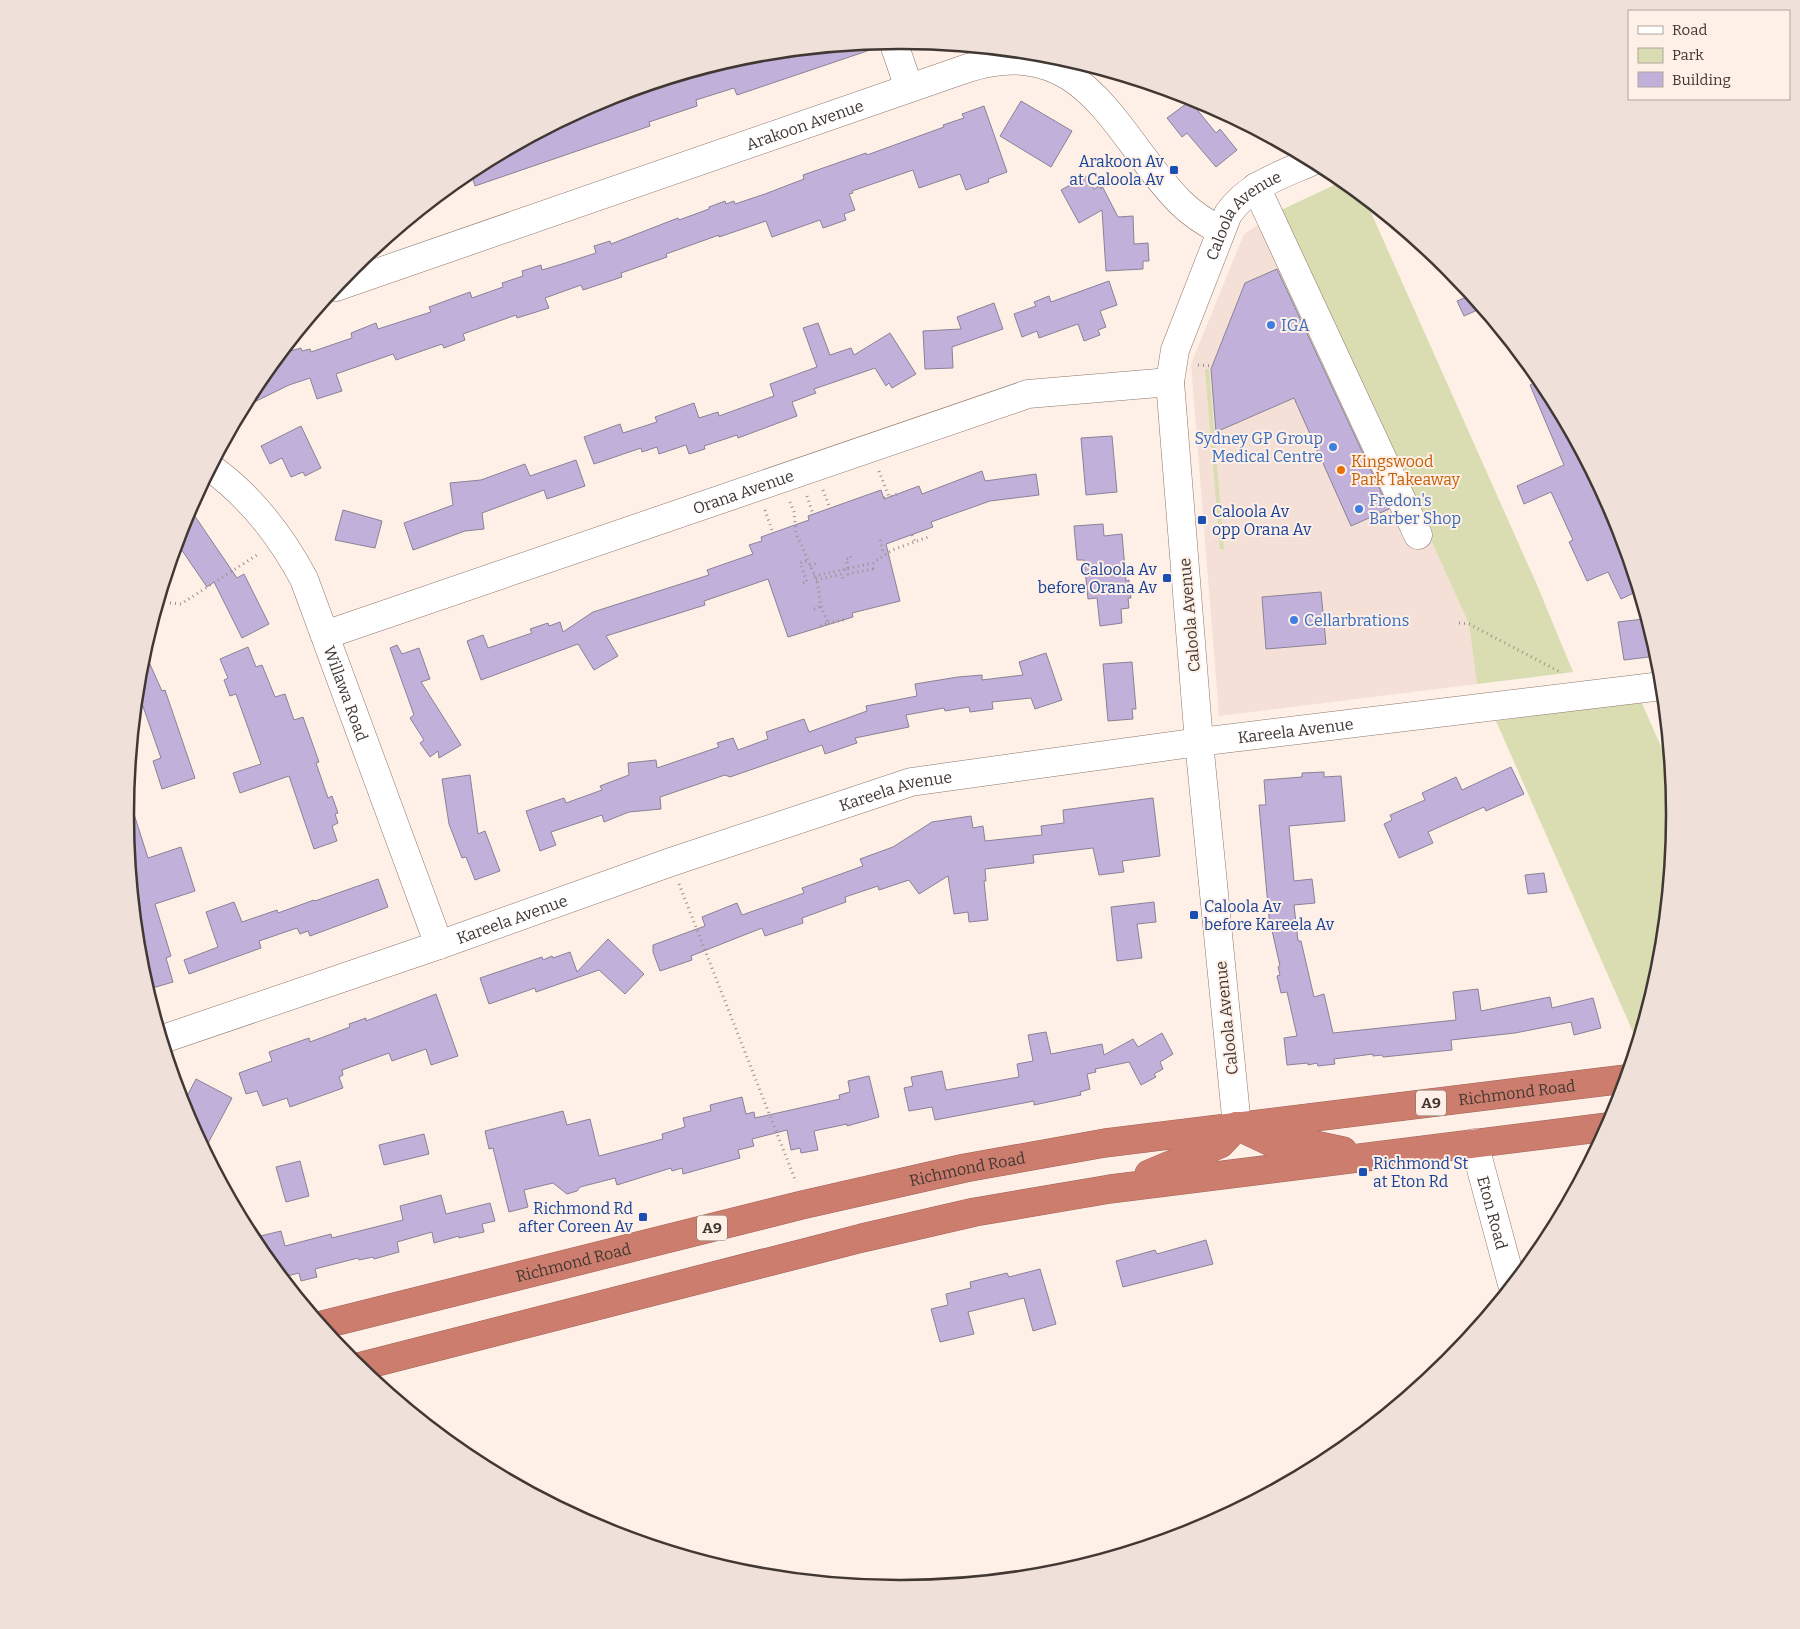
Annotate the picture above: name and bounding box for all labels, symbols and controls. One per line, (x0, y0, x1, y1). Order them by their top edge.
legend (1628, 10, 1790, 100)
text: Road (1672, 21, 1707, 39)
text: Park (1672, 46, 1704, 64)
text: Building (1672, 71, 1731, 89)
street label: Arakoon Avenue (744, 96, 866, 154)
place label: Arakoon Av at Caloola Av (1069, 152, 1165, 189)
marker: Arakoon Av at Caloola Av (1168, 164, 1180, 176)
street label: Caloola Avenue (1202, 167, 1284, 263)
place label: IGA (1281, 316, 1310, 335)
marker: IGA (1265, 319, 1277, 331)
place label: Sydney GP Group Medical Centre (1194, 429, 1323, 466)
marker: Sydney GP Group Medical Centre (1327, 441, 1339, 453)
place label: Kingswood Park Takeaway (1351, 452, 1461, 489)
marker: Kingswood Park Takeaway (1335, 464, 1347, 476)
street label: Orana Avenue (690, 466, 796, 518)
place label: Fredon's Barber Shop (1369, 491, 1461, 528)
place label: Caloola Av opp Orana Av (1212, 502, 1312, 539)
marker: Fredon's Barber Shop (1353, 503, 1365, 515)
marker: Caloola Av opp Orana Av (1196, 514, 1208, 526)
street label: Caloola Avenue (1175, 557, 1204, 673)
place label: Caloola Av before Orana Av (1038, 560, 1158, 597)
marker: Caloola Av before Orana Av (1161, 572, 1173, 584)
place label: Cellarbrations (1304, 611, 1409, 630)
marker: Cellarbrations (1288, 614, 1300, 626)
street label: Willawa Road (320, 643, 372, 744)
street label: Kareela Avenue (1237, 714, 1355, 747)
street label: Kareela Avenue (837, 767, 953, 815)
street label: Kareela Avenue (454, 891, 570, 948)
place label: Caloola Av before Kareela Av (1204, 897, 1335, 934)
marker: Caloola Av before Kareela Av (1188, 909, 1200, 921)
street label: Caloola Avenue (1211, 960, 1242, 1076)
street label: Richmond Road (1457, 1076, 1577, 1109)
road number: A9 (1416, 1090, 1446, 1116)
street label: Richmond Road (908, 1148, 1027, 1190)
place label: Richmond St at Eton Rd (1373, 1154, 1469, 1191)
marker: Richmond St at Eton Rd (1357, 1166, 1369, 1178)
street label: Eton Road (1473, 1174, 1511, 1252)
place label: Richmond Rd after Coreen Av (518, 1199, 634, 1236)
marker: Richmond Rd after Coreen Av (637, 1211, 649, 1223)
road number: A9 (697, 1216, 727, 1240)
street label: Richmond Road (514, 1239, 633, 1286)

